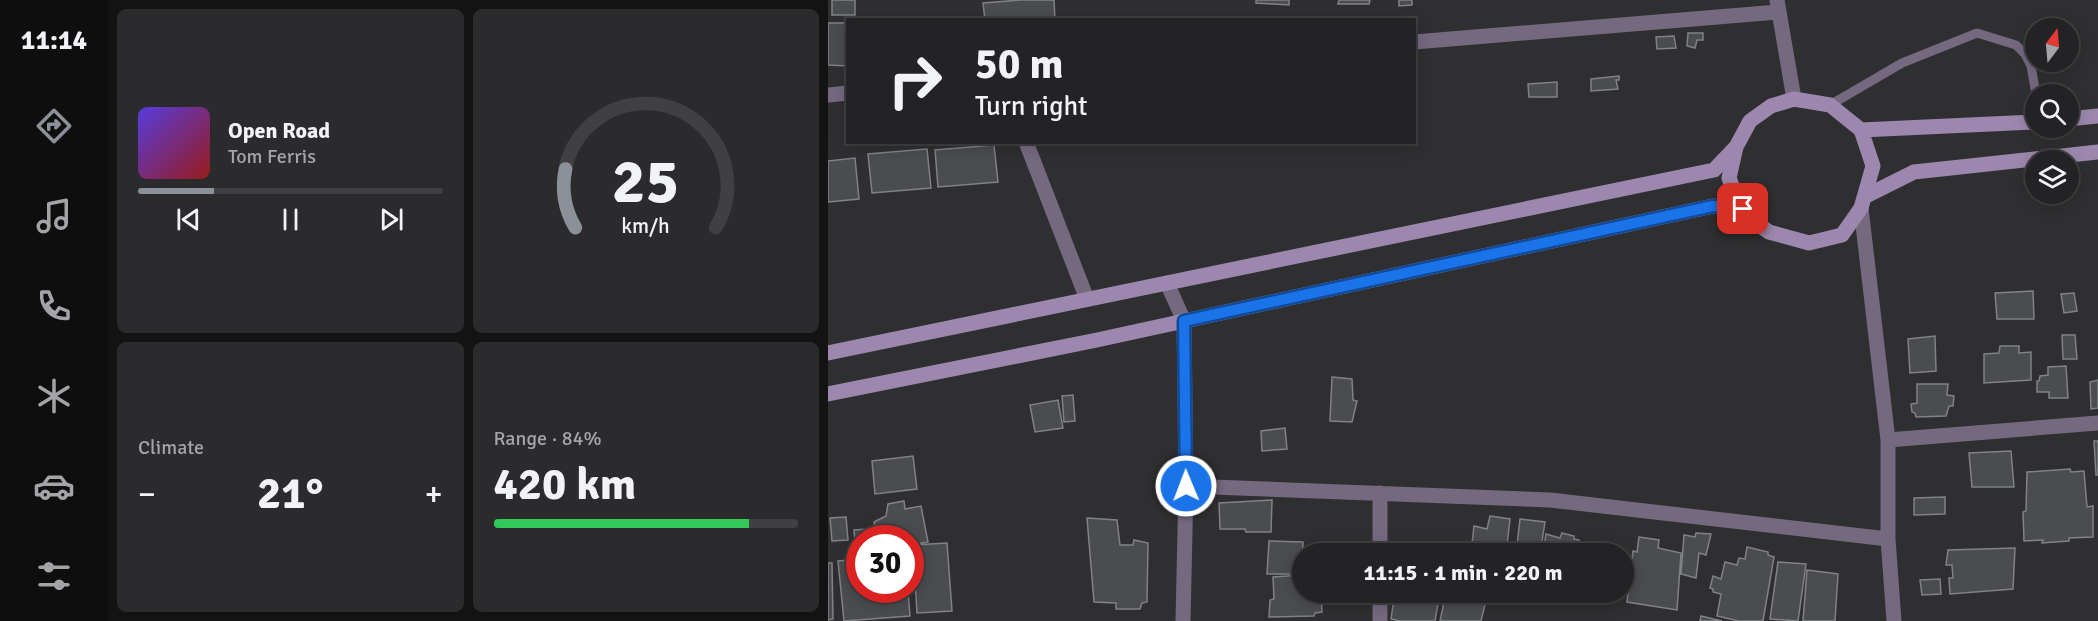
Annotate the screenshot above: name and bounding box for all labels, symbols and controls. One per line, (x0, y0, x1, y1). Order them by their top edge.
north arrow (2025, 18, 2079, 72)
map controls (2025, 18, 2079, 204)
text: 11:14 (21, 24, 87, 57)
text: 50 m (975, 39, 1064, 90)
icon: right (876, 42, 954, 120)
button: search (2025, 84, 2079, 138)
text: Turn right (975, 90, 1088, 123)
icon: directions (33, 105, 75, 147)
text: Open Road (228, 117, 330, 144)
text: 25 (612, 143, 679, 220)
text: Tom Ferris (228, 144, 316, 169)
button: layers (2025, 150, 2079, 204)
pin (1717, 183, 1768, 234)
icon: arrive (1726, 192, 1759, 225)
icon: music (33, 195, 75, 237)
icon: previous (172, 203, 205, 236)
icon: pause (274, 203, 307, 236)
icon: next (375, 203, 408, 236)
text: km/h (621, 214, 670, 240)
icon: phone (33, 285, 75, 327)
icon: climate (33, 375, 75, 417)
text: Range · 84% (494, 426, 602, 451)
text: Climate (138, 435, 204, 460)
position arrow (1154, 454, 1218, 518)
text: 420 km (494, 457, 636, 512)
icon: car (33, 465, 75, 507)
text: 21° (257, 466, 324, 521)
text: − (138, 474, 156, 515)
text: + (425, 474, 442, 515)
speed limit sign: 30 (846, 525, 924, 603)
icon: filters (33, 555, 75, 597)
text: 11:15 · 1 min · 220 m (1363, 559, 1563, 586)

